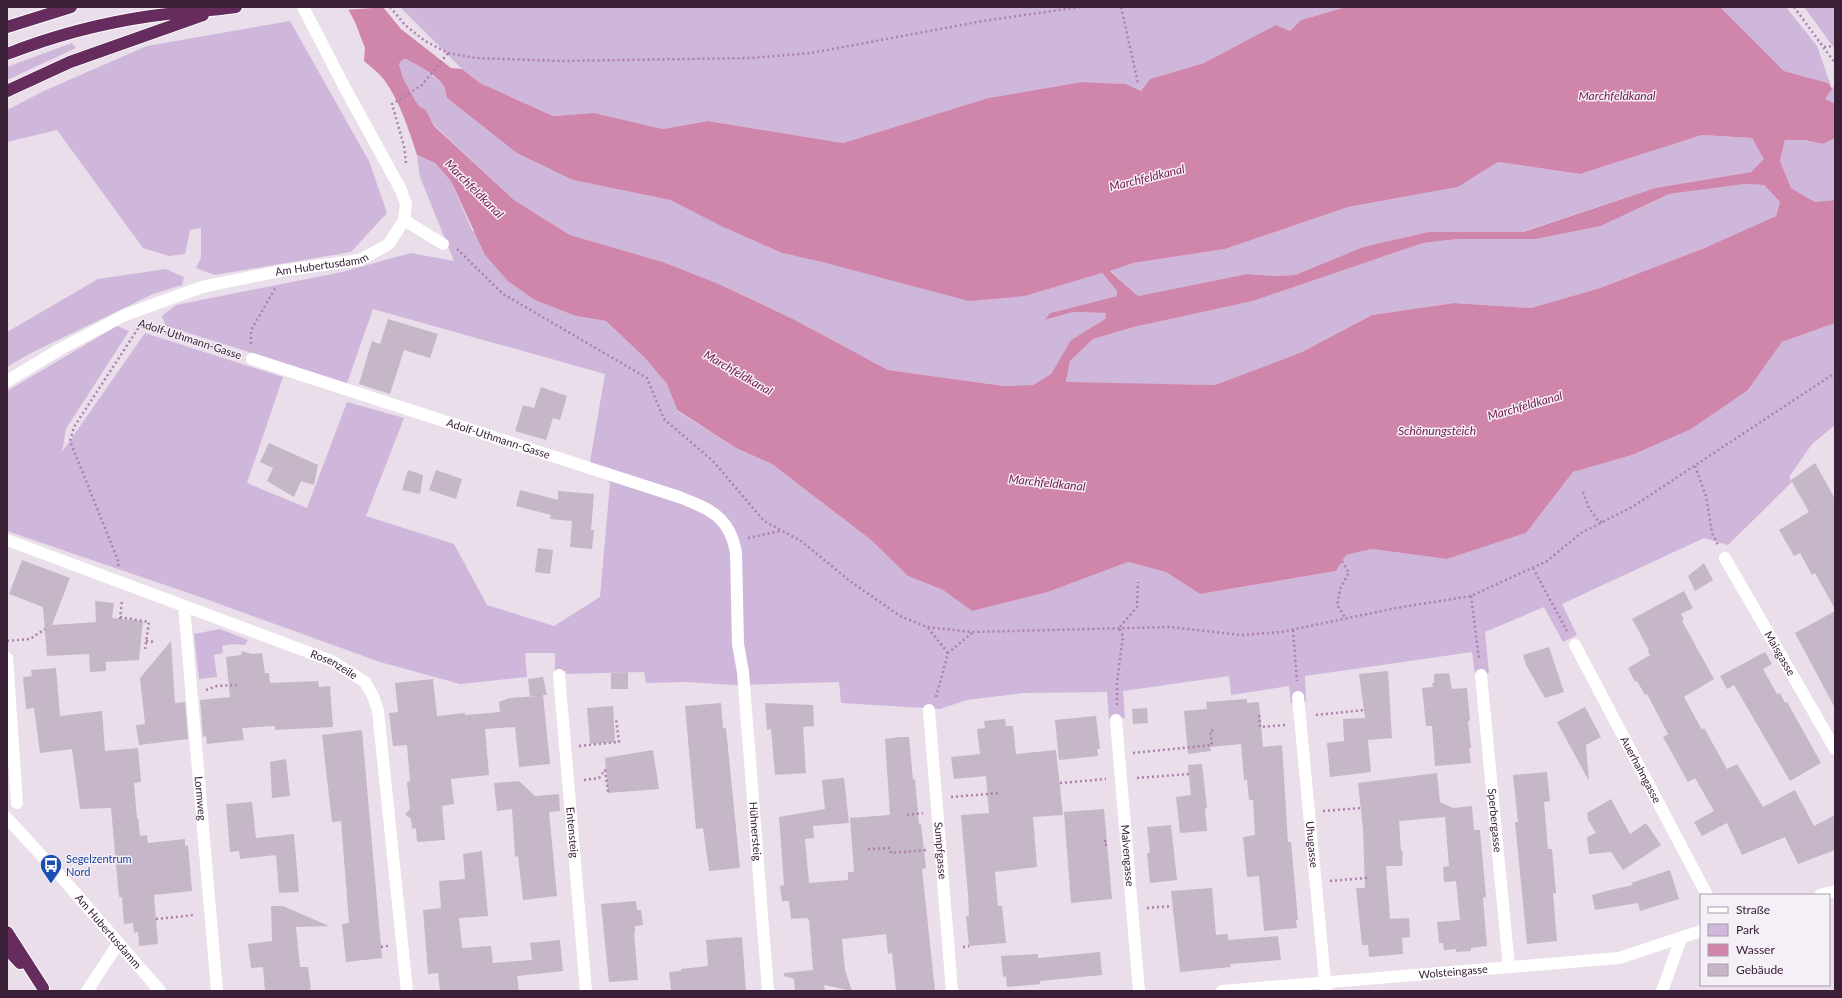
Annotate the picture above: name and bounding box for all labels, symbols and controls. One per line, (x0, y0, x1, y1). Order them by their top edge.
water label: Marchfeldkanal (1578, 88, 1656, 103)
water label: Marchfeldkanal (442, 156, 507, 221)
water label: Marchfeldkanal (1108, 161, 1186, 194)
street label: Am Hubertusdamm (274, 250, 370, 278)
street label: Adolf-Uthmann-Gasse (137, 316, 244, 361)
water label: Marchfeldkanal (701, 347, 776, 398)
water label: Marchfeldkanal (1486, 388, 1564, 423)
street label: Adolf-Uthmann-Gasse (445, 415, 552, 461)
water label: Schönungsteich (1398, 423, 1476, 438)
water label: Marchfeldkanal (1008, 471, 1086, 494)
street label: Maisgasse (1762, 628, 1798, 678)
street label: Rosenzeile (309, 647, 360, 682)
street label: Auerhahngasse (1618, 734, 1664, 805)
street label: Lormweg (193, 775, 209, 821)
street label: Sperbergasse (1486, 788, 1505, 853)
street label: Hühnersteig (747, 801, 765, 862)
street label: Entensteig (564, 806, 582, 859)
street label: Uhugasse (1304, 820, 1321, 868)
street label: Sumpfgasse (932, 821, 950, 880)
street label: Malvengasse (1119, 824, 1137, 887)
bus stop icon: Segelzentrum Nord (38, 852, 64, 885)
place label: Segelzentrum Nord (66, 852, 132, 878)
street label: Am Hubertusdamm (73, 891, 145, 971)
legend (1700, 894, 1830, 986)
text: Straße (1736, 902, 1770, 917)
text: Park (1736, 922, 1760, 937)
text: Wasser (1736, 942, 1775, 957)
street label: Wolsteingasse (1418, 962, 1489, 981)
text: Gebäude (1736, 962, 1783, 977)

